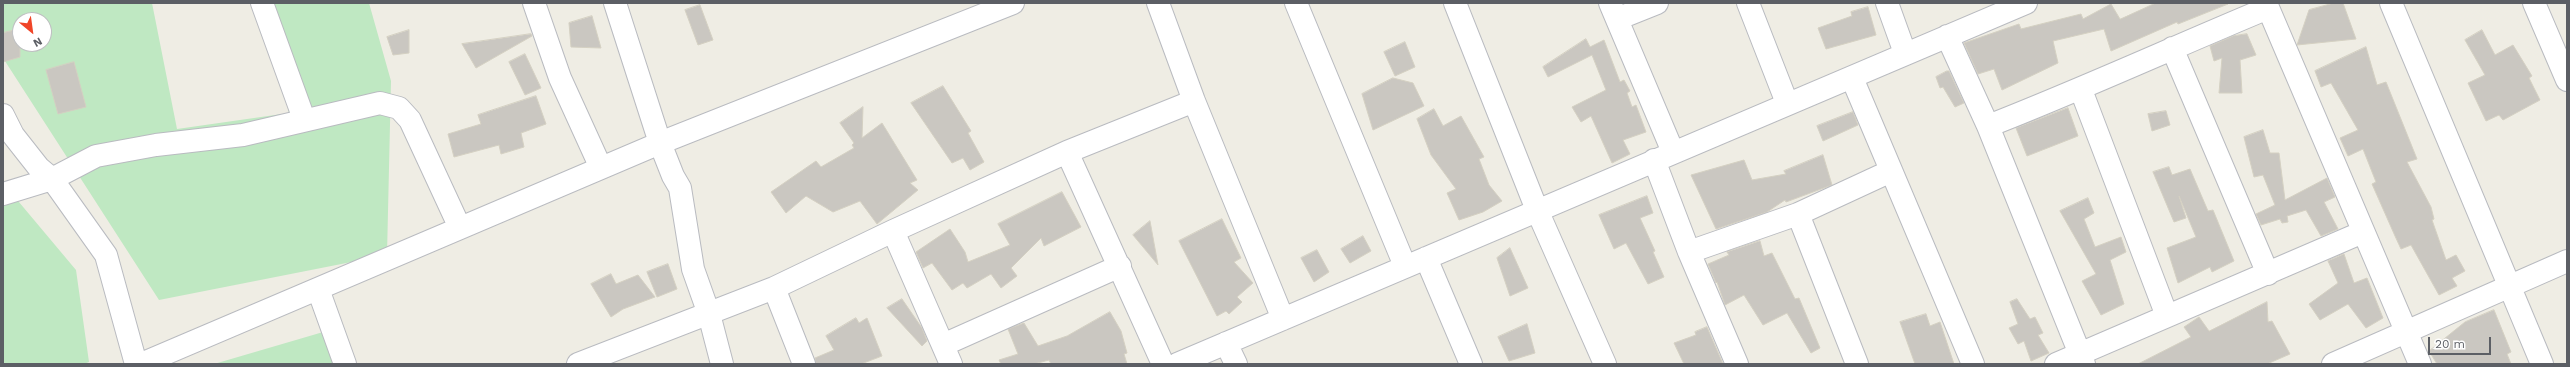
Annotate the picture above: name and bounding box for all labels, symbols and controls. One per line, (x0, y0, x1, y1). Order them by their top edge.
north arrow (12, 12, 52, 52)
text: N (31, 34, 44, 50)
scale bar (2430, 329, 2493, 355)
text: 20 m (2435, 337, 2465, 351)

